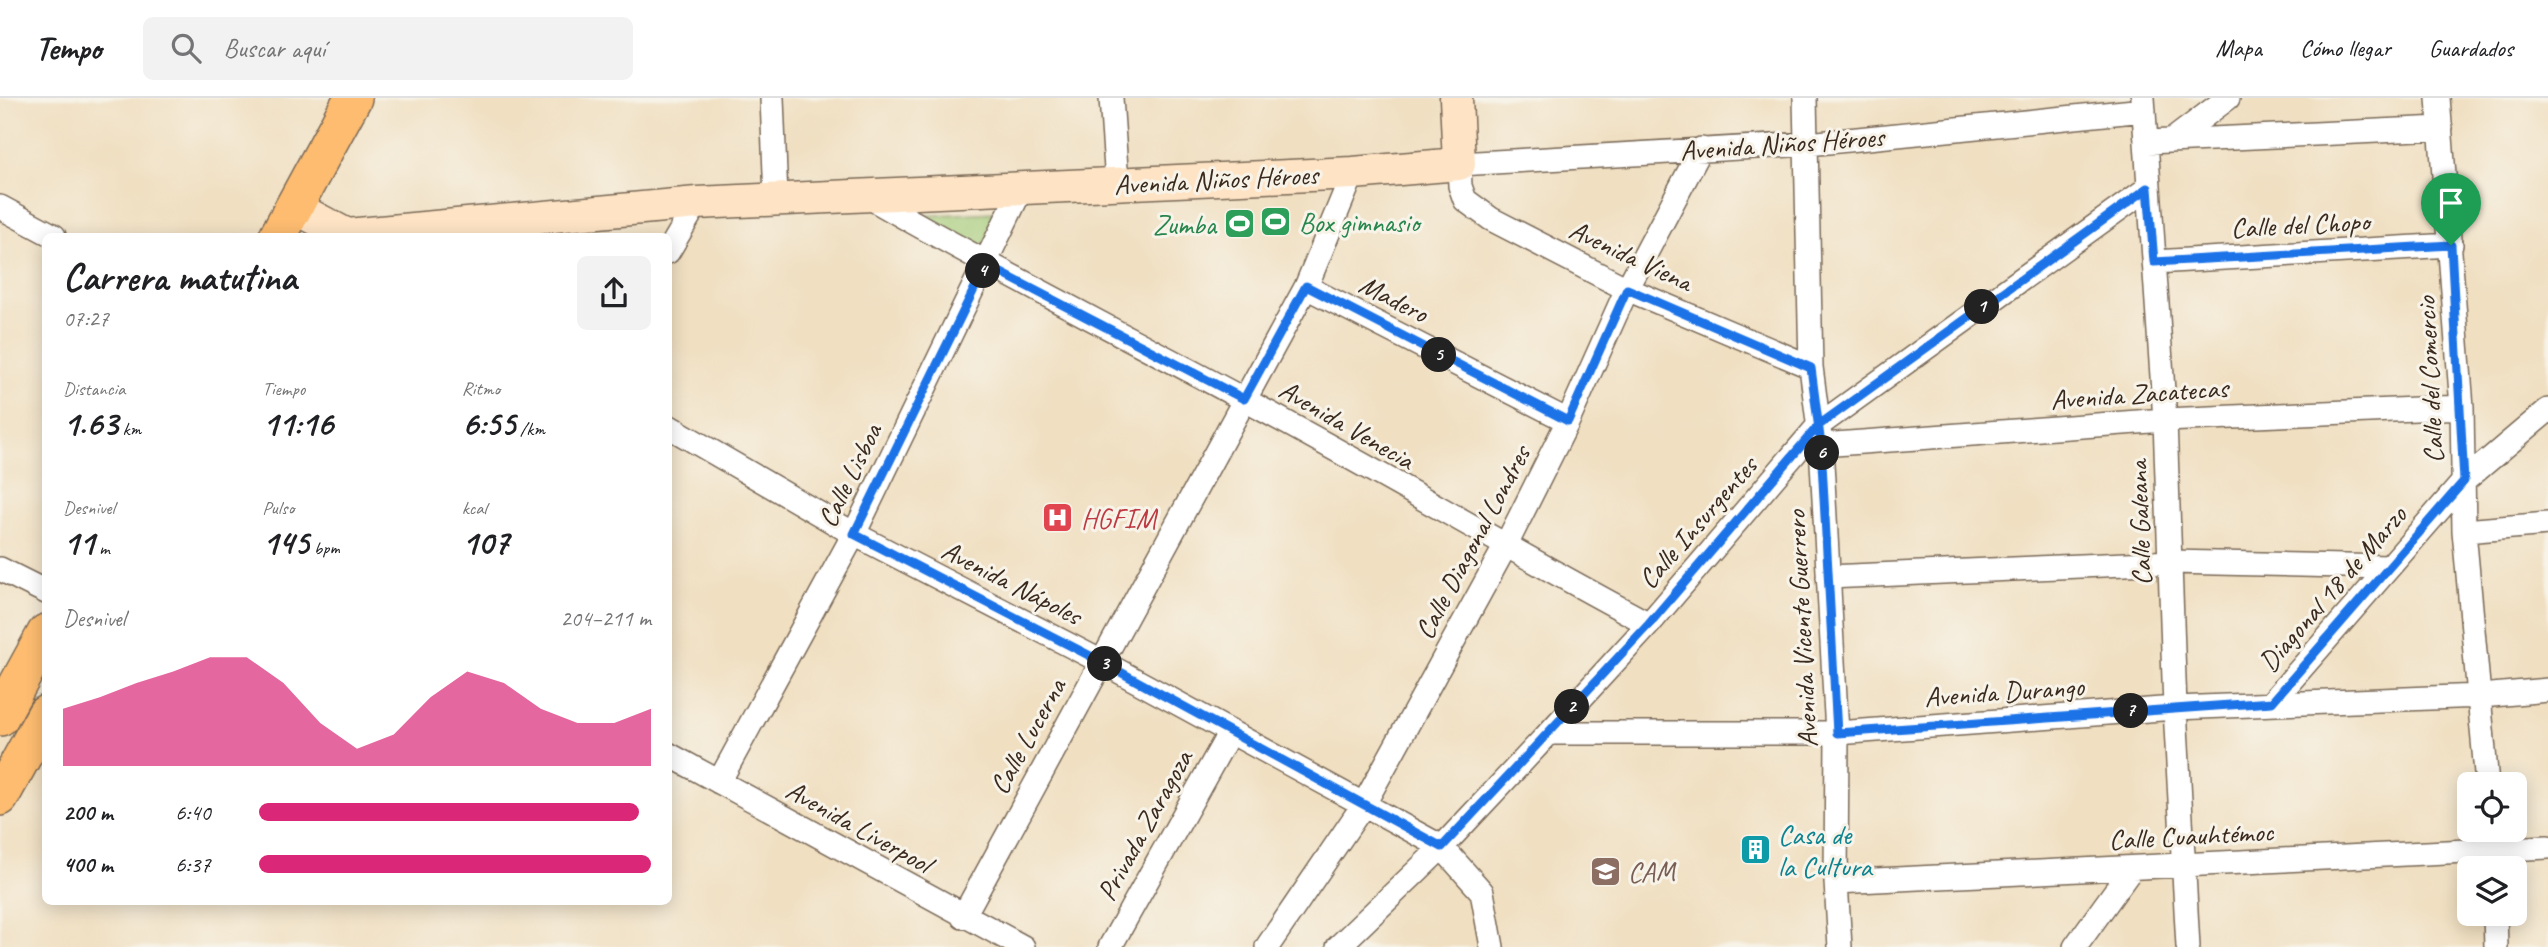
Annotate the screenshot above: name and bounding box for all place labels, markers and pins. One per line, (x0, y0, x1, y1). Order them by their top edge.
pin (2421, 173, 2481, 245)
sports icon: Box gimnasio (1259, 205, 1293, 239)
place label: Box gimnasio (1299, 205, 1423, 240)
place label: Zumba (1153, 207, 1218, 242)
sports icon: Zumba (1222, 207, 1256, 241)
pin: 4 (965, 254, 1000, 288)
pin: 1 (1965, 290, 2000, 325)
pin: 5 (1422, 338, 1456, 372)
pin: 6 (1804, 436, 1840, 470)
hospital icon: HGFIM (1041, 501, 1075, 535)
place label: HGFIM (1081, 501, 1159, 536)
pin: 3 (1088, 646, 1122, 682)
pin: 2 (1554, 690, 1590, 724)
pin: 7 (2114, 694, 2148, 728)
place label: Casa de la Cultura (1778, 817, 1874, 884)
building icon: Casa de la Cultura (1738, 833, 1772, 867)
school or university icon: CAM (1588, 854, 1622, 888)
place label: CAM (1628, 854, 1677, 889)

